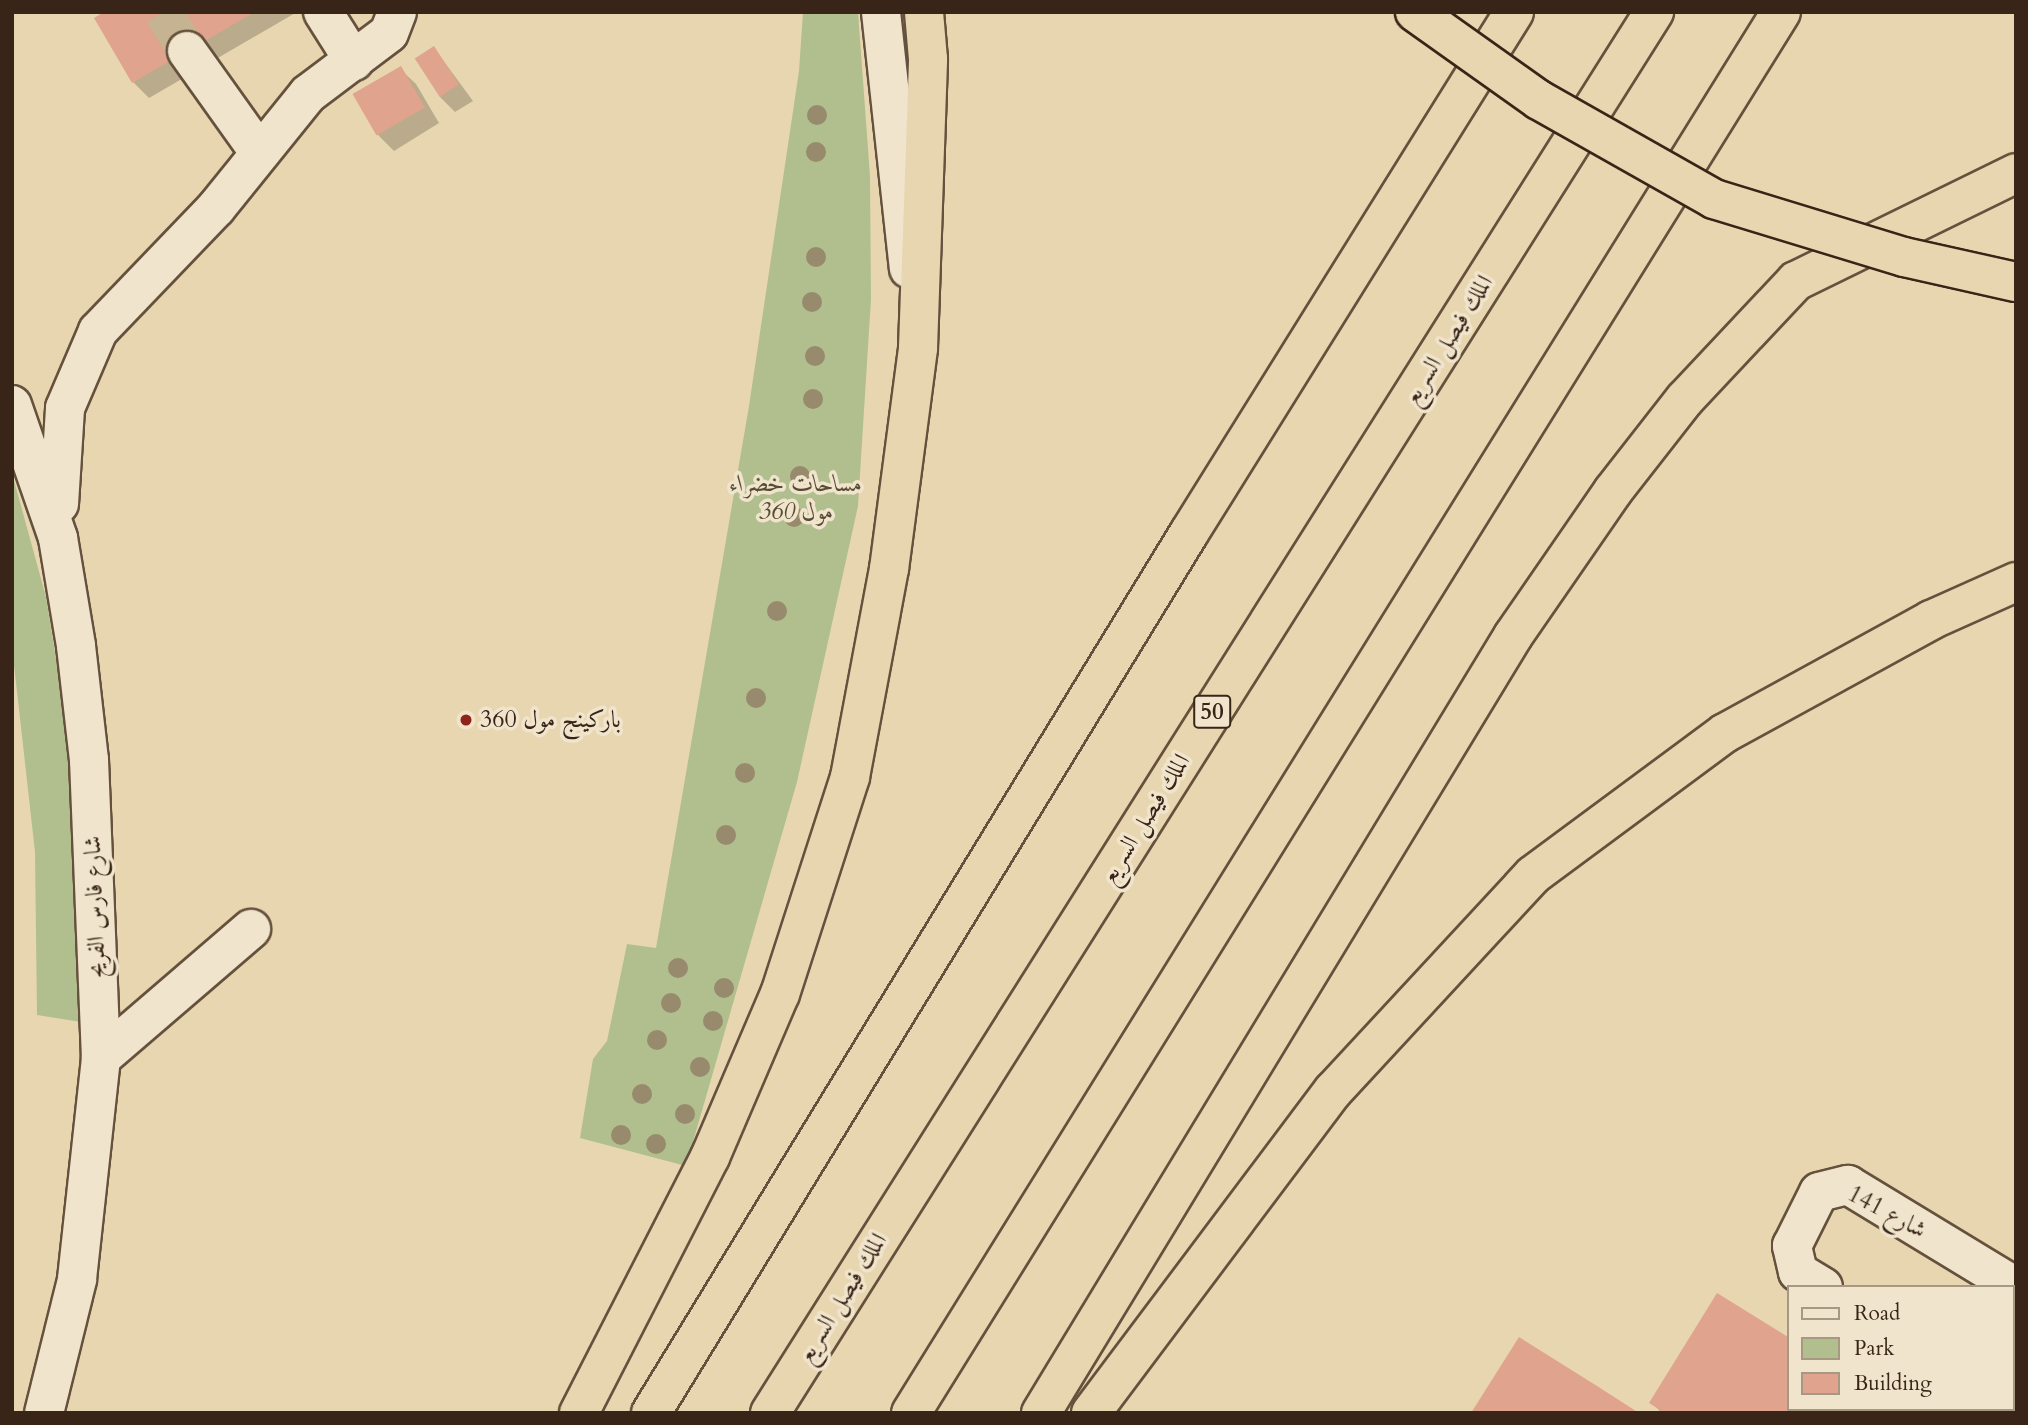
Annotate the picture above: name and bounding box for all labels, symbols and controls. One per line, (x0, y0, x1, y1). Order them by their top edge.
street label: الملك فيصل السريع (1397, 270, 1499, 410)
park label: مساحات خضراء 360 مول (729, 470, 863, 526)
road number: 50 (1193, 692, 1231, 732)
place label: باركينج مول 360 (480, 706, 621, 734)
marker: باركينج مول 360 (458, 712, 474, 728)
street label: الملك فيصل السريع (1094, 749, 1196, 889)
street label: شارع فارس الفريح (78, 835, 112, 979)
street label: شارع 141 (1843, 1179, 1931, 1245)
street label: الملك فيصل السريع (791, 1228, 893, 1368)
legend (1786, 1285, 2014, 1411)
text: Road (1854, 1299, 1900, 1328)
text: Park (1854, 1334, 1894, 1363)
text: Building (1854, 1369, 1932, 1398)

